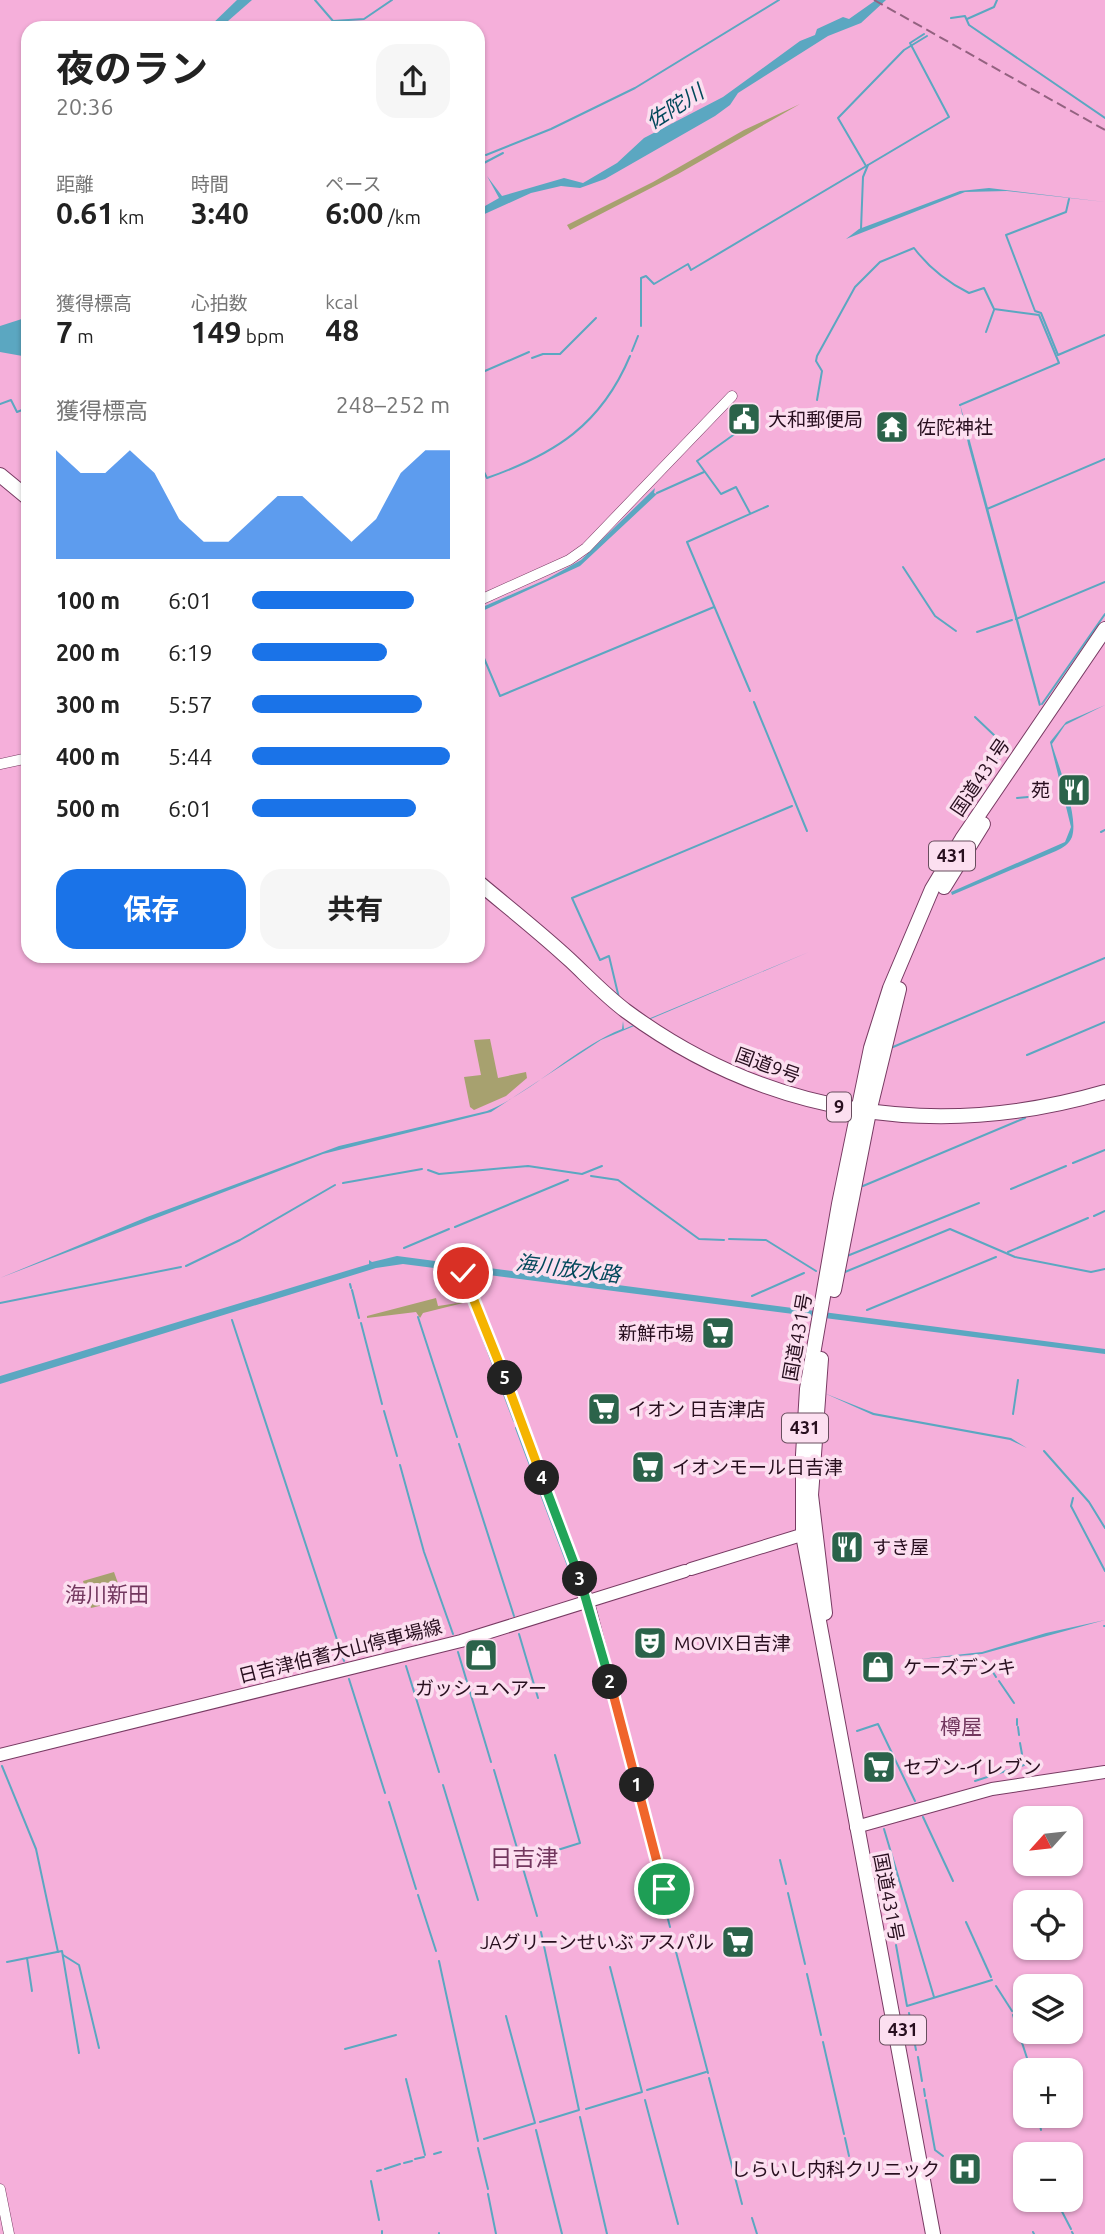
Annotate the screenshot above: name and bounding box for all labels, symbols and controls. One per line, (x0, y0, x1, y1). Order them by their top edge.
button: share (376, 44, 450, 118)
text: 夜のラン (56, 47, 208, 89)
water label: 佐陀川 (641, 78, 709, 133)
text: 20:36 (56, 94, 114, 119)
text: 距離 (56, 173, 94, 195)
text: 時間 (191, 173, 229, 195)
text: ペース (325, 173, 381, 195)
text: 0.61 (56, 196, 114, 230)
text: 3:40 (191, 196, 249, 230)
text: 6:00 (325, 196, 383, 230)
text: km (114, 206, 144, 228)
text: /km (383, 206, 421, 228)
text: kcal (325, 291, 358, 313)
text: 獲得標高 (56, 292, 132, 314)
text: 心拍数 (191, 292, 248, 314)
text: 48 (325, 313, 359, 347)
text: 7 (56, 315, 73, 349)
text: 149 (191, 315, 241, 349)
text: m (73, 325, 94, 347)
text: bpm (241, 325, 284, 347)
text: 248–252 m (336, 392, 450, 417)
text: 獲得標高 (56, 398, 148, 423)
public building icon: 大和郵便局 (725, 400, 763, 438)
place label: 大和郵便局 (768, 408, 863, 430)
temple icon: 佐陀神社 (873, 408, 911, 446)
place label: 佐陀神社 (917, 416, 993, 438)
text: 100 m (56, 588, 120, 613)
text: 6:01 (168, 588, 213, 613)
text: 200 m (56, 640, 120, 665)
text: 6:19 (168, 640, 213, 665)
text: 300 m (56, 692, 120, 717)
text: 5:57 (168, 692, 213, 717)
street label: 国道431号 (946, 734, 1014, 820)
text: 400 m (56, 744, 120, 769)
text: 5:44 (168, 744, 213, 769)
restaurant icon: 苑 (1055, 771, 1093, 809)
place label: 苑 (1031, 779, 1050, 801)
text: 500 m (56, 796, 120, 821)
text: 6:01 (168, 796, 213, 821)
road number: 431 (929, 842, 975, 870)
button: 保存 (56, 869, 246, 949)
button: 共有 (260, 869, 450, 949)
street label: 国道9号 (732, 1043, 804, 1087)
road number: 9 (827, 1092, 851, 1122)
pin (433, 1243, 493, 1303)
water label: 海川放水路 (515, 1250, 624, 1287)
icon: check (444, 1254, 482, 1292)
street label: 国道431号 (778, 1291, 816, 1383)
supermarket icon: 新鮮市場 (699, 1314, 737, 1352)
place label: 新鮮市場 (618, 1322, 694, 1344)
pin: 5 (488, 1360, 522, 1396)
text: 5 (499, 1366, 510, 1388)
supermarket icon: イオン 日吉津店 (585, 1390, 623, 1428)
place label: イオン 日吉津店 (628, 1398, 765, 1420)
road number: 431 (782, 1414, 828, 1442)
supermarket icon: イオンモール日吉津 (629, 1448, 667, 1486)
place label: イオンモール日吉津 (672, 1456, 843, 1478)
pin: 4 (524, 1460, 560, 1496)
text: 4 (536, 1466, 547, 1488)
restaurant icon: すき屋 (828, 1528, 866, 1566)
place label: すき屋 (872, 1536, 929, 1558)
pin: 3 (562, 1562, 598, 1596)
text: 3 (574, 1567, 585, 1589)
district label: 海川新田 (65, 1582, 149, 1606)
street label: 日吉津伯耆大山停車場線 (236, 1615, 444, 1687)
theatre icon: MOVIX日吉津 (631, 1624, 669, 1662)
place label: MOVIX日吉津 (674, 1632, 791, 1654)
shop icon: ガッシュヘアー (462, 1636, 500, 1674)
shop icon: ケーズデンキ (859, 1648, 897, 1686)
place label: ケーズデンキ (903, 1656, 1016, 1678)
pin: 2 (592, 1664, 628, 1700)
text: 2 (604, 1670, 615, 1692)
place label: ガッシュヘアー (415, 1677, 547, 1699)
district label: 樽屋 (940, 1714, 982, 1738)
supermarket icon: セブン-イレブン (860, 1748, 898, 1786)
place label: セブン-イレブン (903, 1756, 1042, 1778)
pin: 1 (620, 1768, 654, 1802)
text: 1 (631, 1773, 642, 1795)
north arrow (1013, 1806, 1083, 1876)
map controls (1013, 1806, 1083, 2212)
district label: 日吉津 (490, 1845, 559, 1870)
street label: 国道431号 (870, 1851, 908, 1943)
pin (634, 1859, 694, 1919)
icon: arrive (645, 1870, 683, 1908)
button: locate (1013, 1890, 1083, 1960)
supermarket icon: JAグリーンせいぶ アスパル (719, 1923, 757, 1961)
place label: JAグリーンせいぶ アスパル (480, 1931, 714, 1953)
button: layers (1013, 1974, 1083, 2044)
road number: 431 (880, 2016, 926, 2044)
button: + (1013, 2058, 1083, 2128)
button: − (1013, 2142, 1083, 2212)
hospital icon: しらいし内科クリニック (946, 2150, 984, 2188)
place label: しらいし内科クリニック (731, 2158, 940, 2180)

